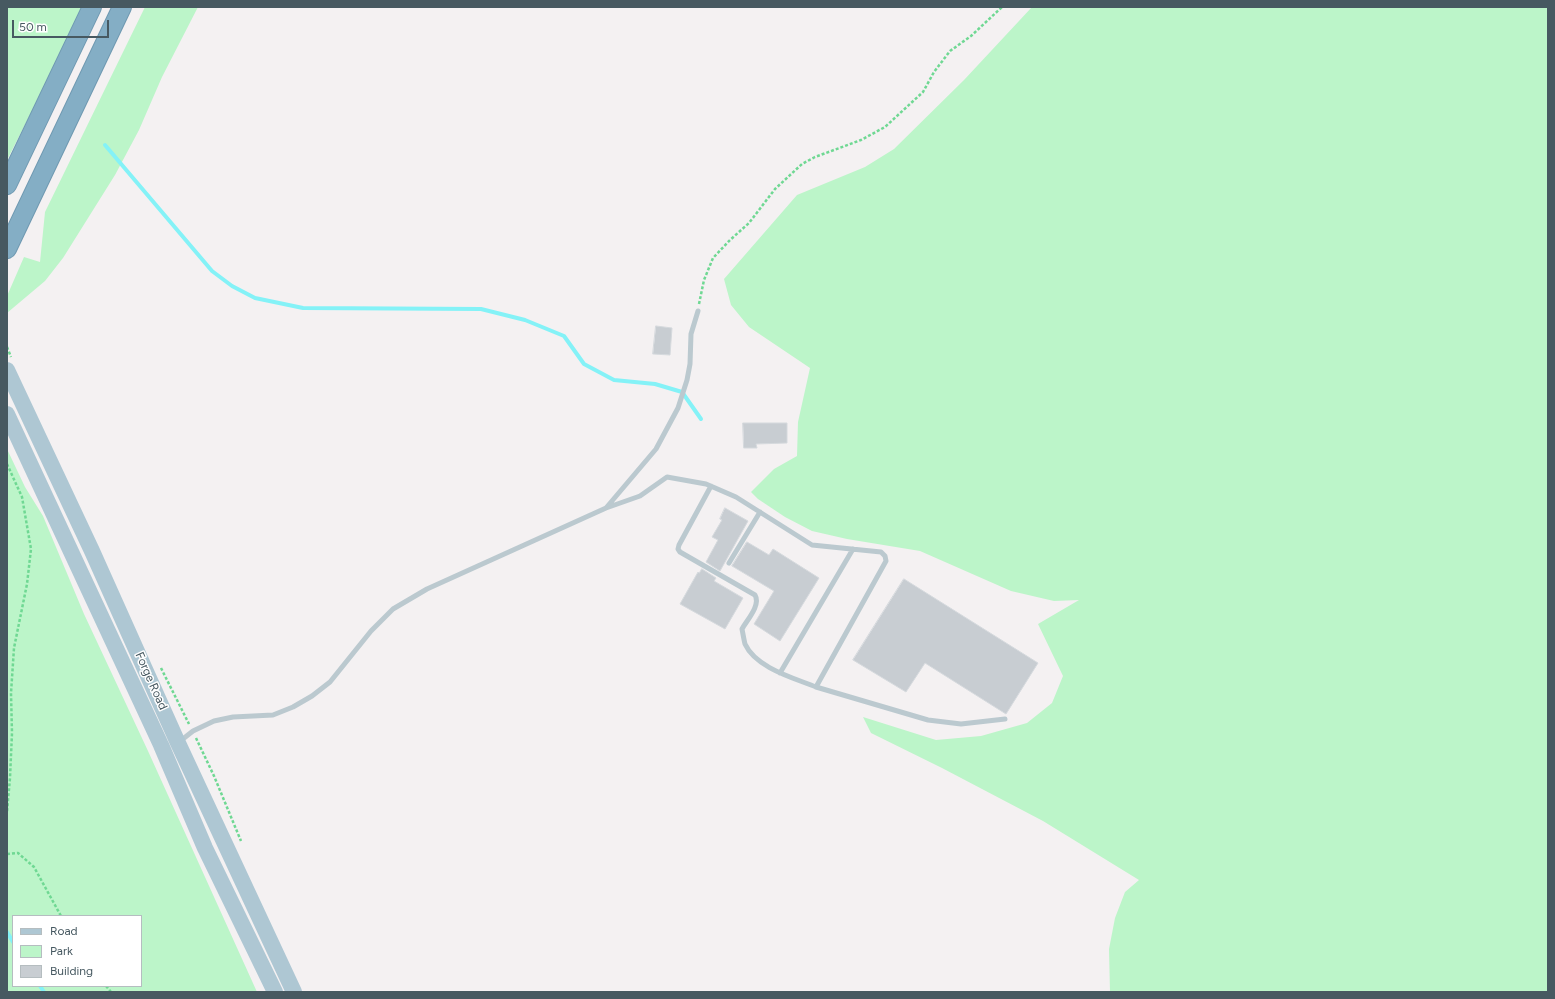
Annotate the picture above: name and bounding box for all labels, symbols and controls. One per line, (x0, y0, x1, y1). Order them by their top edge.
scale bar (14, 12, 111, 38)
text: 50 m (19, 20, 47, 34)
street label: Forge Road (132, 650, 170, 712)
legend (12, 915, 142, 987)
text: Road (50, 924, 78, 938)
text: Park (50, 944, 73, 958)
text: Building (50, 964, 93, 978)

